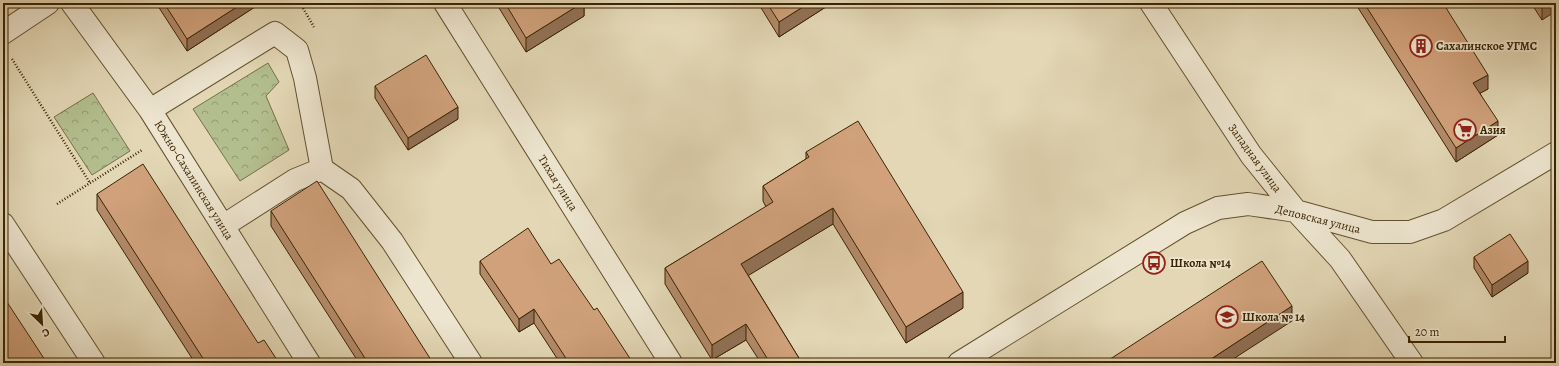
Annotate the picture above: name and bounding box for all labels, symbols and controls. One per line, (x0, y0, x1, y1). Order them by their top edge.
building icon: Сахалинское УГМС (1408, 33, 1434, 59)
place label: Сахалинское УГМС (1436, 38, 1537, 54)
street label: Южно-Сахалинская улица (151, 117, 238, 243)
supermarket icon: Азия (1452, 117, 1478, 143)
street label: Западная улица (1225, 120, 1286, 196)
place label: Азия (1479, 122, 1506, 138)
street label: Тихая улица (534, 152, 582, 214)
street label: Деповская улица (1274, 201, 1363, 237)
bus stop icon: Школа №14 (1141, 250, 1167, 276)
place label: Школа №14 (1170, 255, 1231, 271)
north arrow (22, 304, 62, 344)
school or university icon: Школа № 14 (1214, 304, 1240, 330)
place label: Школа № 14 (1242, 309, 1305, 325)
scale bar (1409, 318, 1505, 344)
text: С (40, 324, 52, 341)
text: 20 m (1415, 324, 1439, 340)

